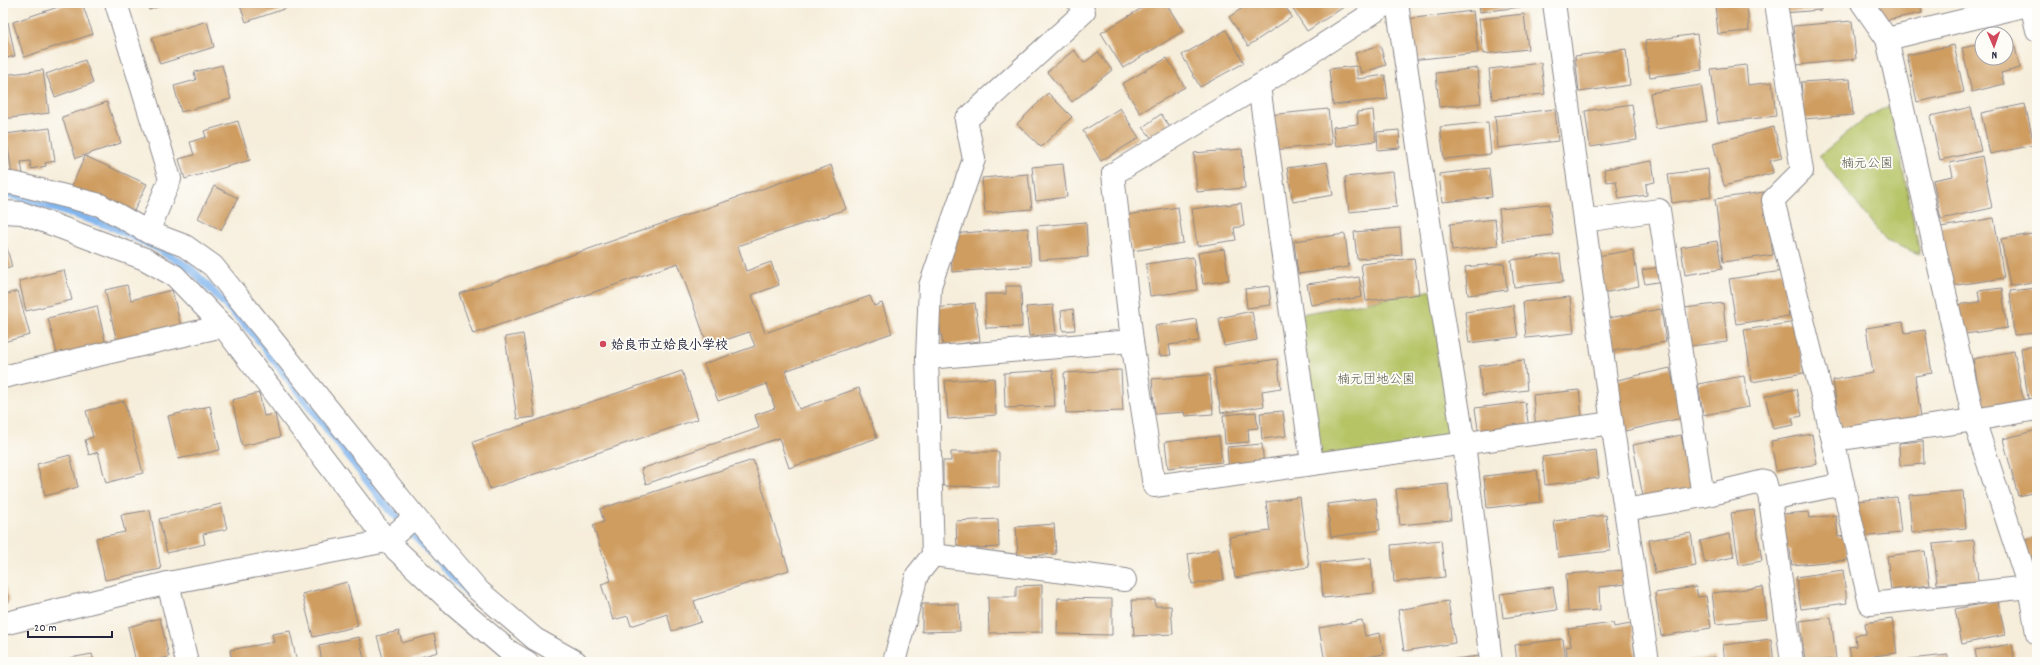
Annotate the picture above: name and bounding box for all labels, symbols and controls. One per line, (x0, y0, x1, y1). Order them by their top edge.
north arrow (1974, 26, 2014, 66)
text: N (1991, 46, 1997, 62)
park label: 楠元公園 (1841, 155, 1893, 174)
place label: 姶良市立姶良小学校 (611, 337, 728, 356)
marker: 姶良市立姶良小学校 (598, 339, 608, 349)
park label: 楠元団地公園 (1337, 371, 1415, 390)
scale bar (28, 613, 112, 639)
text: 20 m (34, 620, 57, 637)

